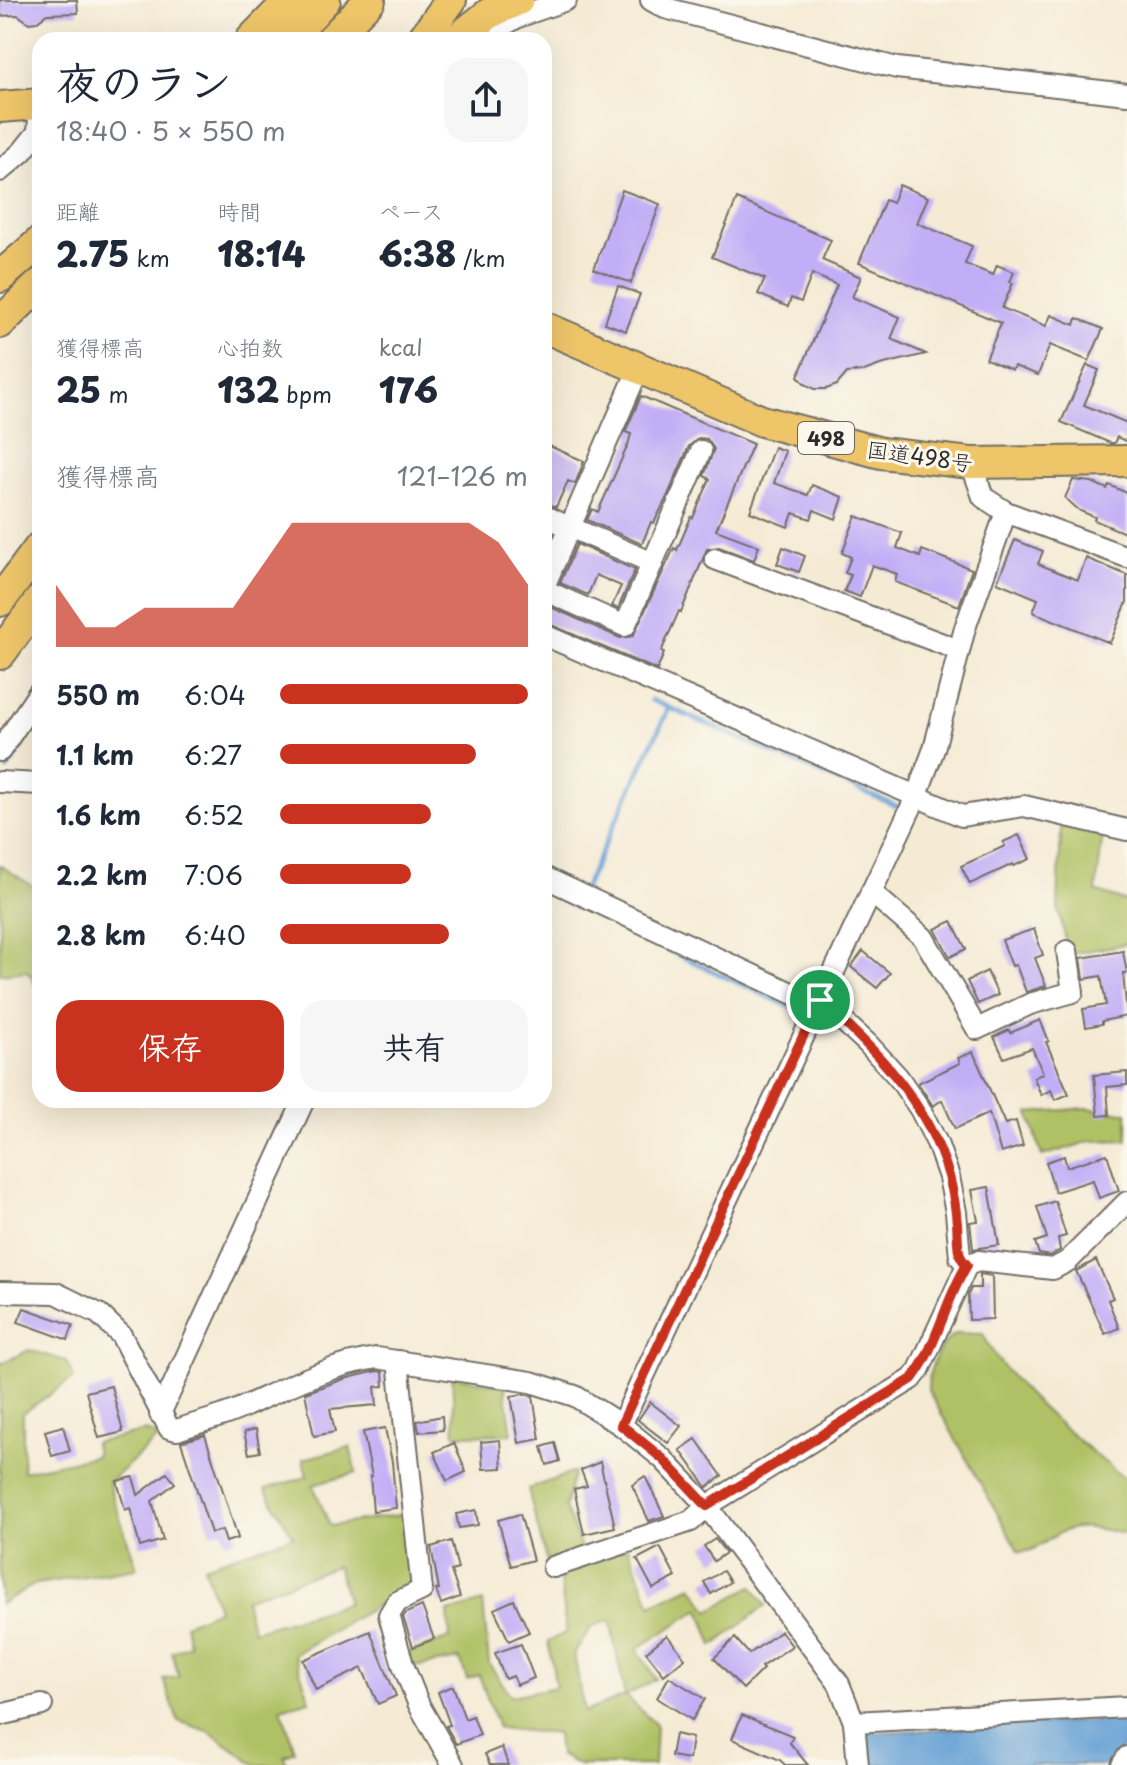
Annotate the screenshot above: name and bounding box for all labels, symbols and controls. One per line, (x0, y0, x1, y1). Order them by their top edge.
text: 夜のラン (56, 48, 232, 114)
button: share (444, 58, 528, 142)
text: 18:40 · 5 × 550 m (56, 111, 286, 150)
text: 距離 (56, 194, 100, 227)
text: 時間 (217, 194, 261, 227)
text: ペース (379, 194, 443, 227)
text: 2.75 (56, 227, 129, 279)
text: 18:14 (217, 227, 305, 279)
text: 6:38 (379, 227, 456, 279)
text: km (129, 241, 170, 274)
text: /km (456, 241, 505, 274)
text: 獲得標高 (56, 330, 144, 363)
text: 心拍数 (217, 330, 283, 363)
text: kcal (379, 330, 423, 363)
text: 25 (56, 363, 101, 415)
text: 132 (217, 363, 279, 415)
text: 176 (379, 363, 438, 415)
text: m (101, 377, 128, 410)
text: bpm (279, 377, 332, 410)
road number: 498 (798, 422, 854, 454)
street label: 国道498号 (865, 431, 975, 479)
text: 獲得標高 (56, 456, 160, 495)
text: 121–126 m (397, 456, 528, 495)
text: 550 m (56, 675, 140, 714)
text: 6:04 (184, 675, 246, 714)
text: 1.1 km (56, 735, 134, 774)
text: 6:27 (184, 735, 242, 774)
text: 1.6 km (56, 795, 141, 834)
text: 6:52 (184, 795, 244, 834)
text: 2.2 km (56, 855, 147, 894)
text: 7:06 (184, 855, 243, 894)
text: 2.8 km (56, 915, 146, 954)
text: 6:40 (184, 915, 246, 954)
pin (786, 966, 854, 1034)
icon: arrive (798, 978, 842, 1022)
button: 保存 (56, 1000, 284, 1092)
button: 共有 (300, 1000, 528, 1092)

